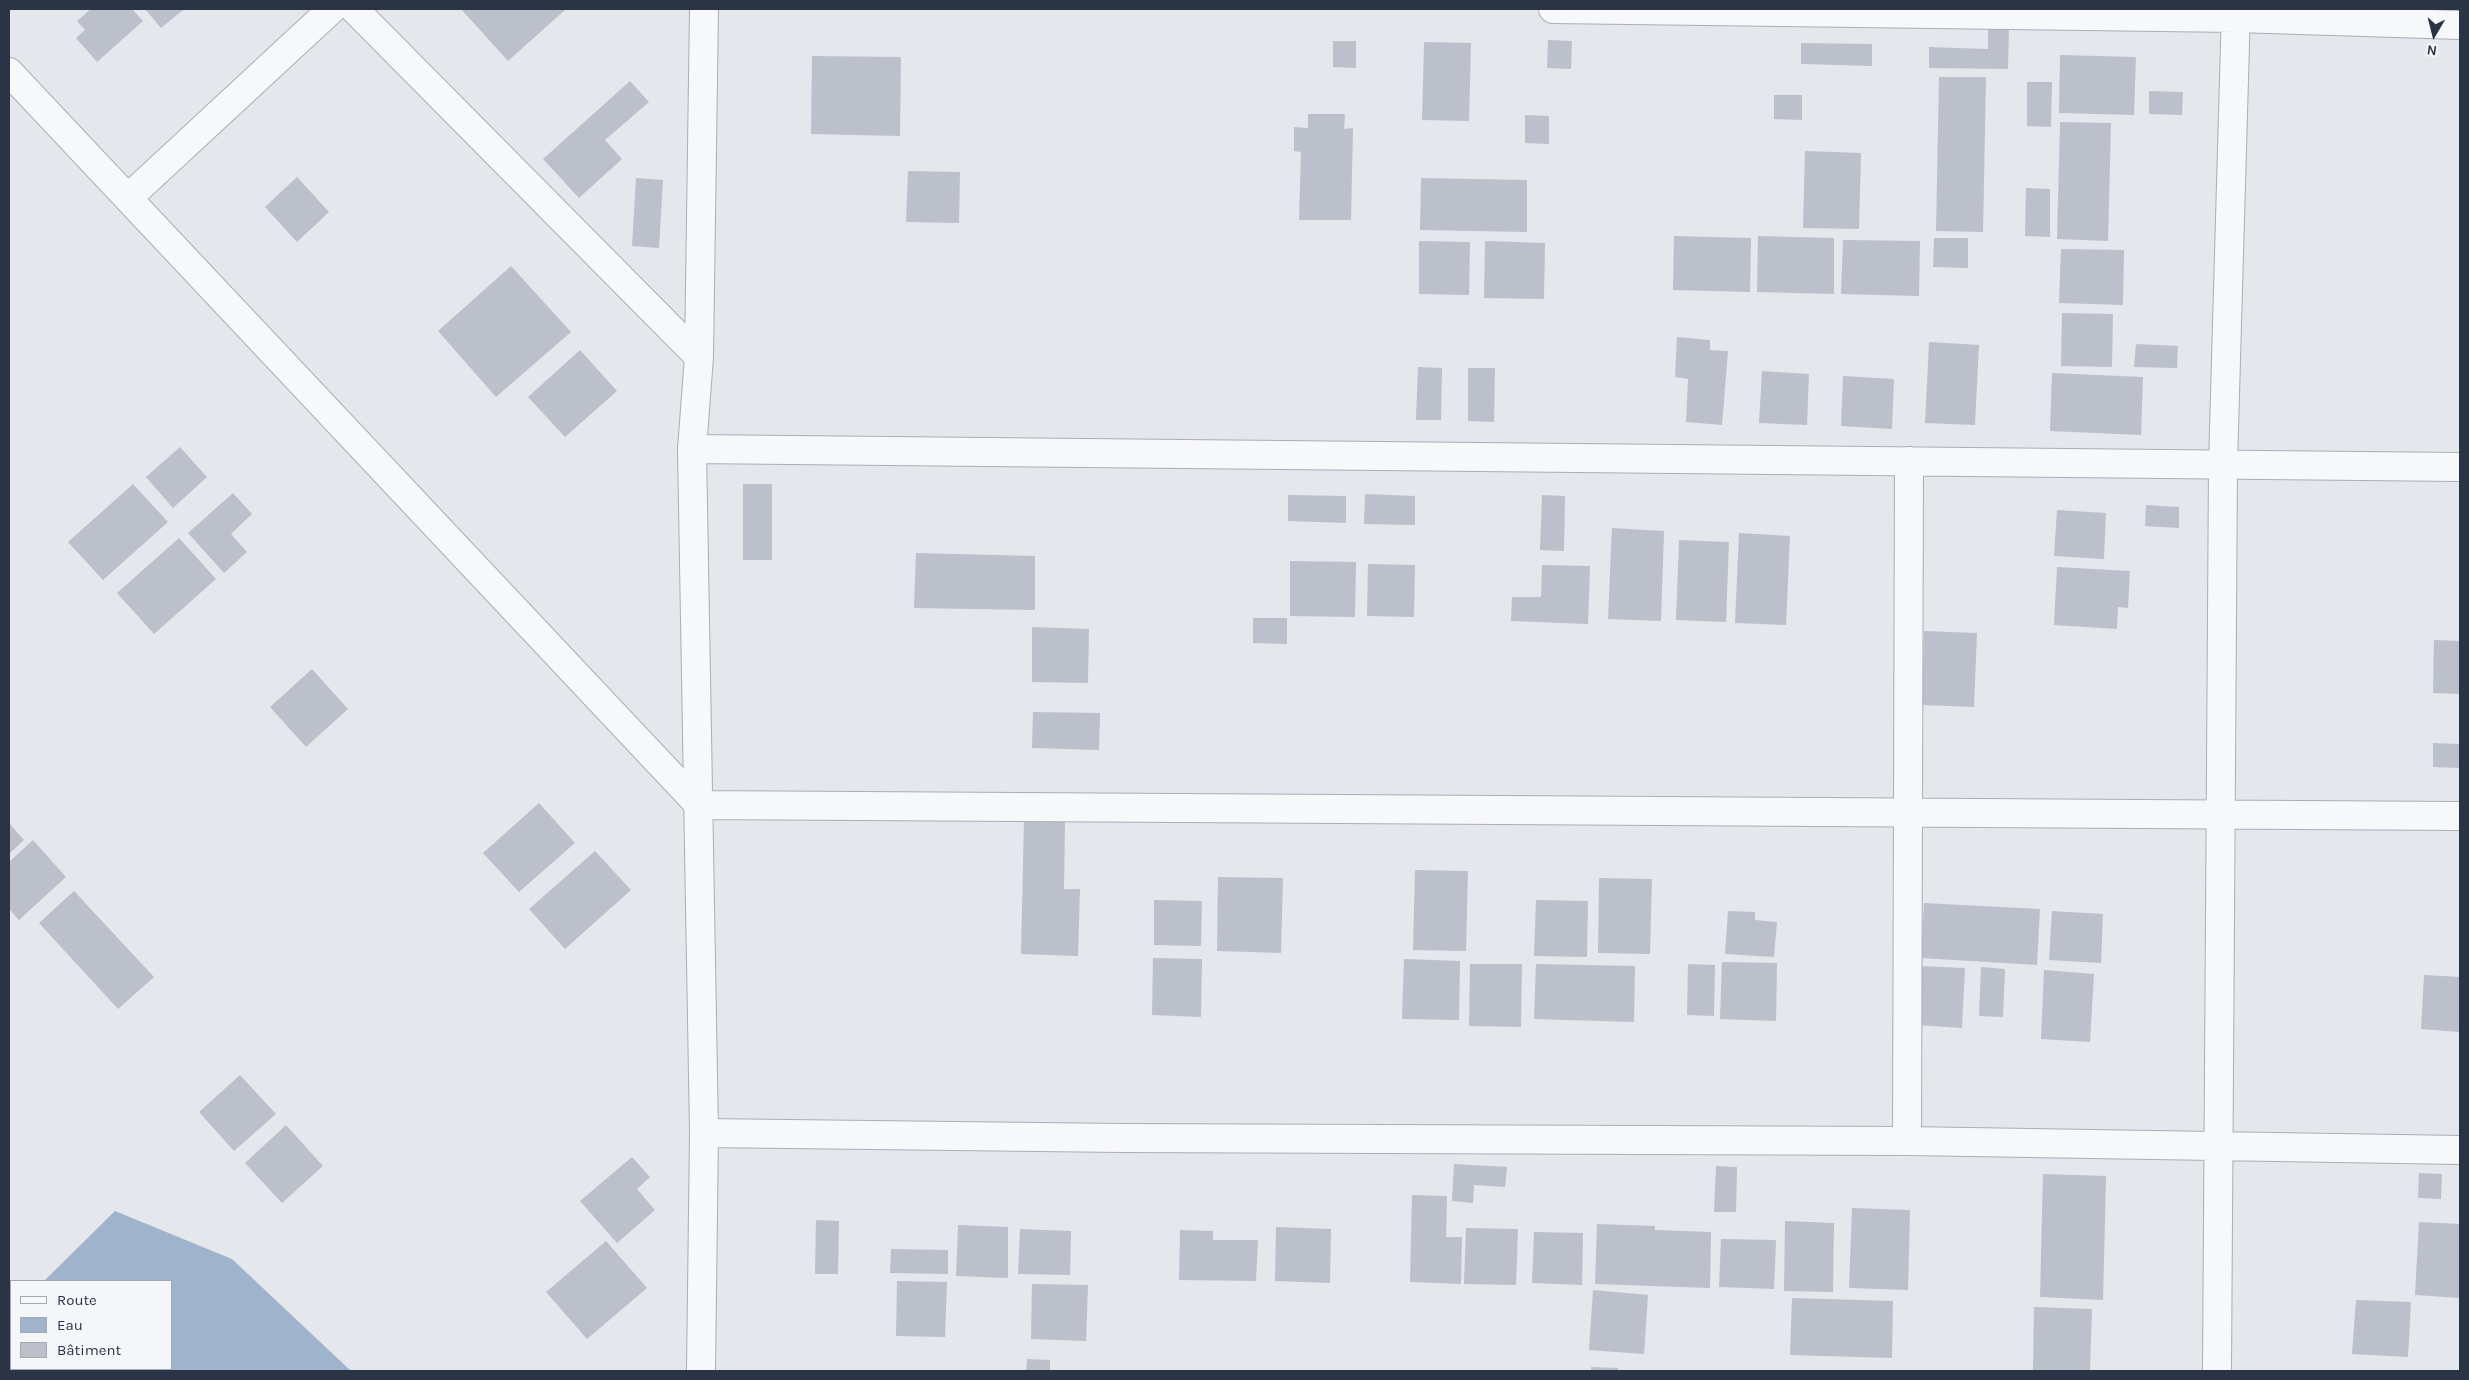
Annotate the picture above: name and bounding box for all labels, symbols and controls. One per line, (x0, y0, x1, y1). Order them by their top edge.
north arrow (2409, 10, 2459, 60)
text: N (2426, 41, 2438, 59)
legend (10, 1280, 172, 1370)
text: Route (57, 1291, 97, 1309)
text: Eau (57, 1316, 83, 1334)
text: Bâtiment (57, 1341, 121, 1359)

